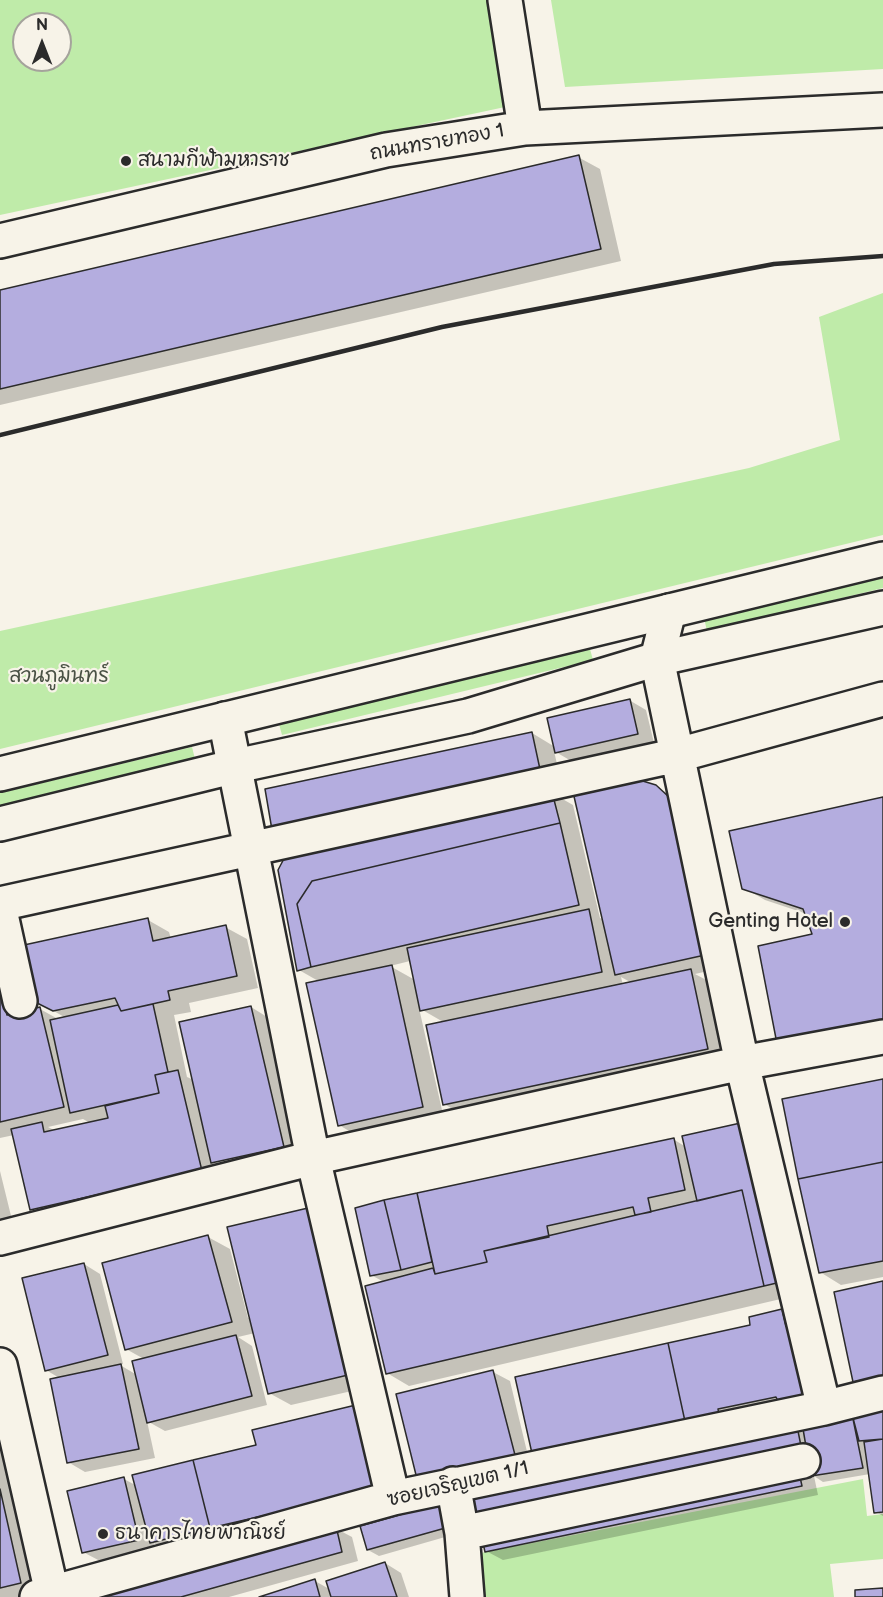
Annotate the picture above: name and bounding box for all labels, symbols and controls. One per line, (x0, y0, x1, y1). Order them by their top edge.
north arrow (12, 12, 72, 72)
text: N (36, 16, 48, 35)
street label: ถนนทรายทอง 1 (368, 119, 506, 167)
place label: สนามกีฬามหาราช (138, 149, 290, 173)
marker: สนามกีฬามหาราช (119, 154, 133, 168)
park label: สวนภูมินทร์ (9, 665, 109, 689)
place label: Genting Hotel (708, 910, 833, 934)
marker: Genting Hotel (838, 915, 852, 929)
street label: ซอยเจริญเขต 1/1 (385, 1457, 531, 1513)
place label: ธนาคารไทยพาณิชย์ (115, 1522, 286, 1546)
marker: ธนาคารไทยพาณิชย์ (96, 1527, 110, 1541)

